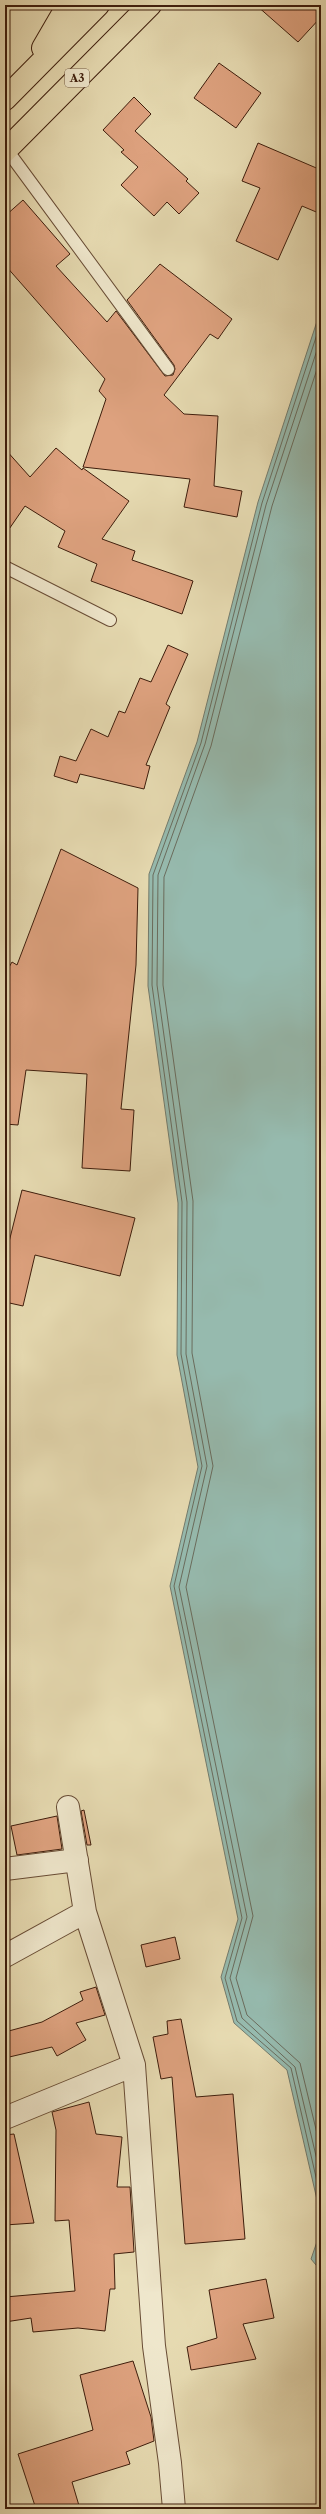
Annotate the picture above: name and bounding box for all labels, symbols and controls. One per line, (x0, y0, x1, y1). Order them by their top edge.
road number: A3 (65, 69, 89, 87)

